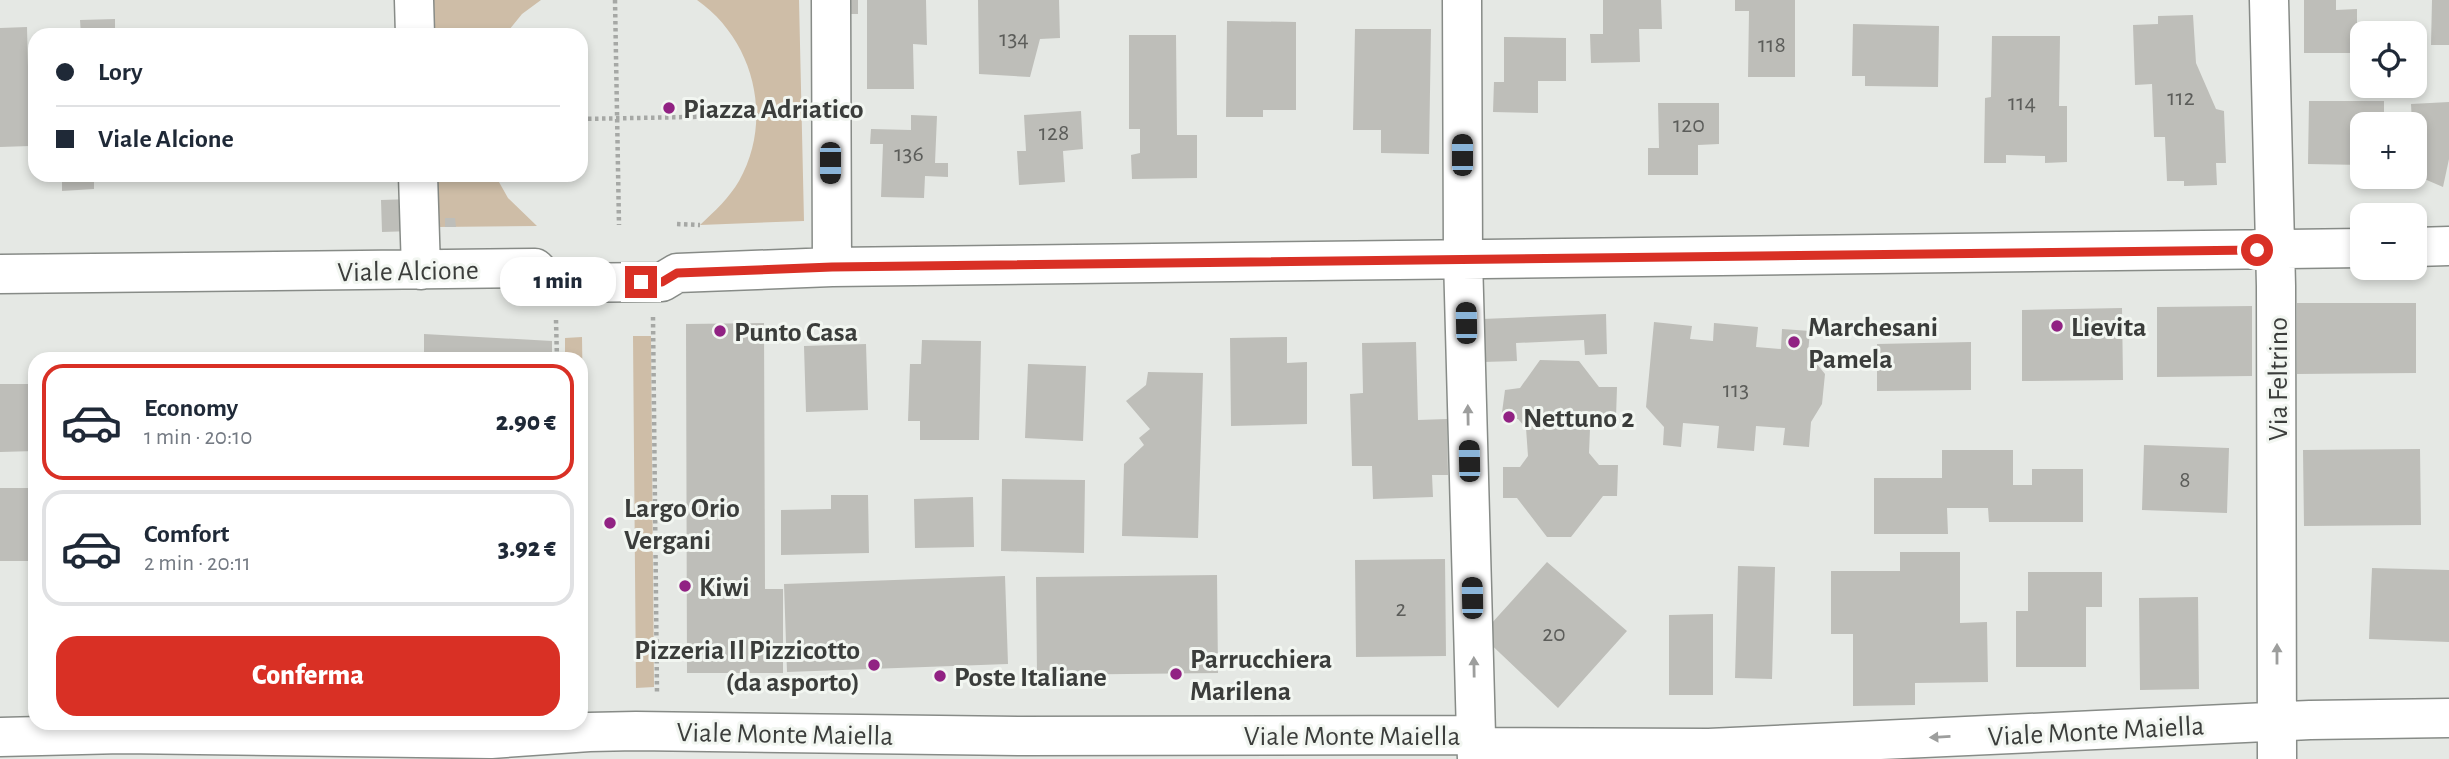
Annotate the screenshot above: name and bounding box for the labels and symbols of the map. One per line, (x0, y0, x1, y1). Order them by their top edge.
house number: 134 (999, 27, 1029, 51)
house number: 118 (1758, 33, 1786, 57)
house number: 112 (2167, 86, 2195, 110)
house number: 114 (2008, 91, 2036, 115)
place label: Piazza Adriatico (683, 96, 864, 124)
marker: Piazza Adriatico (661, 100, 677, 116)
house number: 120 (1673, 113, 1705, 137)
house number: 128 (1039, 121, 1069, 145)
car (1452, 134, 1473, 176)
car (820, 142, 841, 184)
house number: 136 (894, 142, 924, 166)
route start (2241, 234, 2273, 266)
street label: Viale Alcione (337, 257, 479, 287)
callout: 1 min (501, 258, 616, 306)
route end (625, 266, 657, 298)
car (1456, 302, 1477, 344)
place label: Marchesani Pamela (1808, 314, 1938, 374)
place label: Lievita (2071, 314, 2146, 342)
street label: Via Feltrino (2265, 317, 2293, 441)
marker: Lievita (2049, 318, 2065, 334)
place label: Punto Casa (734, 319, 858, 347)
marker: Punto Casa (712, 323, 728, 339)
marker: Marchesani Pamela (1786, 334, 1802, 350)
house number: 113 (1723, 378, 1749, 402)
one-way arrow (1462, 404, 1474, 426)
place label: Nettuno 2 (1523, 405, 1635, 433)
marker: Nettuno 2 (1501, 409, 1517, 425)
car (1459, 440, 1480, 482)
house number: 8 (2179, 468, 2191, 492)
place label: Largo Orio Vergani (624, 495, 740, 555)
marker: Largo Orio Vergani (602, 515, 618, 531)
place label: Kiwi (699, 574, 750, 602)
car (1462, 577, 1483, 619)
marker: Kiwi (677, 578, 693, 594)
house number: 2 (1396, 597, 1407, 621)
house number: 20 (1542, 622, 1566, 646)
place label: Pizzeria Il Pizzicotto (da asporto) (634, 637, 860, 697)
one-way arrow (2271, 643, 2283, 665)
place label: Parrucchiera Marilena (1190, 646, 1332, 706)
one-way arrow (1468, 655, 1480, 677)
marker: Pizzeria Il Pizzicotto (da asporto) (866, 657, 882, 673)
place label: Poste Italiane (954, 664, 1107, 692)
marker: Parrucchiera Marilena (1168, 666, 1184, 682)
marker: Poste Italiane (932, 668, 948, 684)
street label: Viale Monte Maiella (1987, 712, 2205, 752)
street label: Viale Monte Maiella (676, 719, 894, 751)
street label: Viale Monte Maiella (1244, 723, 1460, 751)
one-way arrow (1929, 732, 1951, 743)

